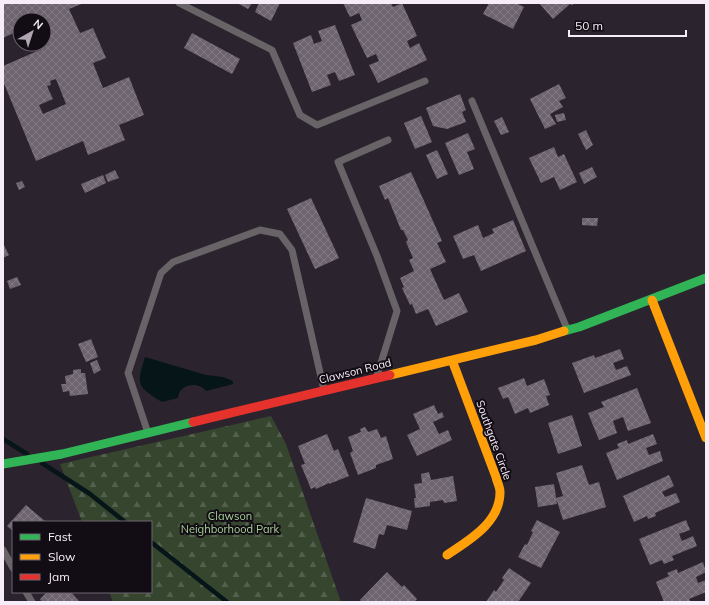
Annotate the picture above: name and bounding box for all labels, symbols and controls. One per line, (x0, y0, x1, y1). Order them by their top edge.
north arrow (12, 12, 52, 52)
scale bar (569, 12, 686, 38)
text: N (31, 16, 46, 32)
text: 50 m (575, 18, 603, 33)
street label: Clawson Road (317, 355, 393, 387)
street label: Southgate Circle (473, 398, 515, 482)
park label: Clawson Neighborhood Park (181, 509, 280, 536)
legend (12, 521, 152, 593)
text: Fast (48, 529, 72, 544)
text: Slow (48, 549, 76, 564)
text: Jam (48, 569, 70, 584)

